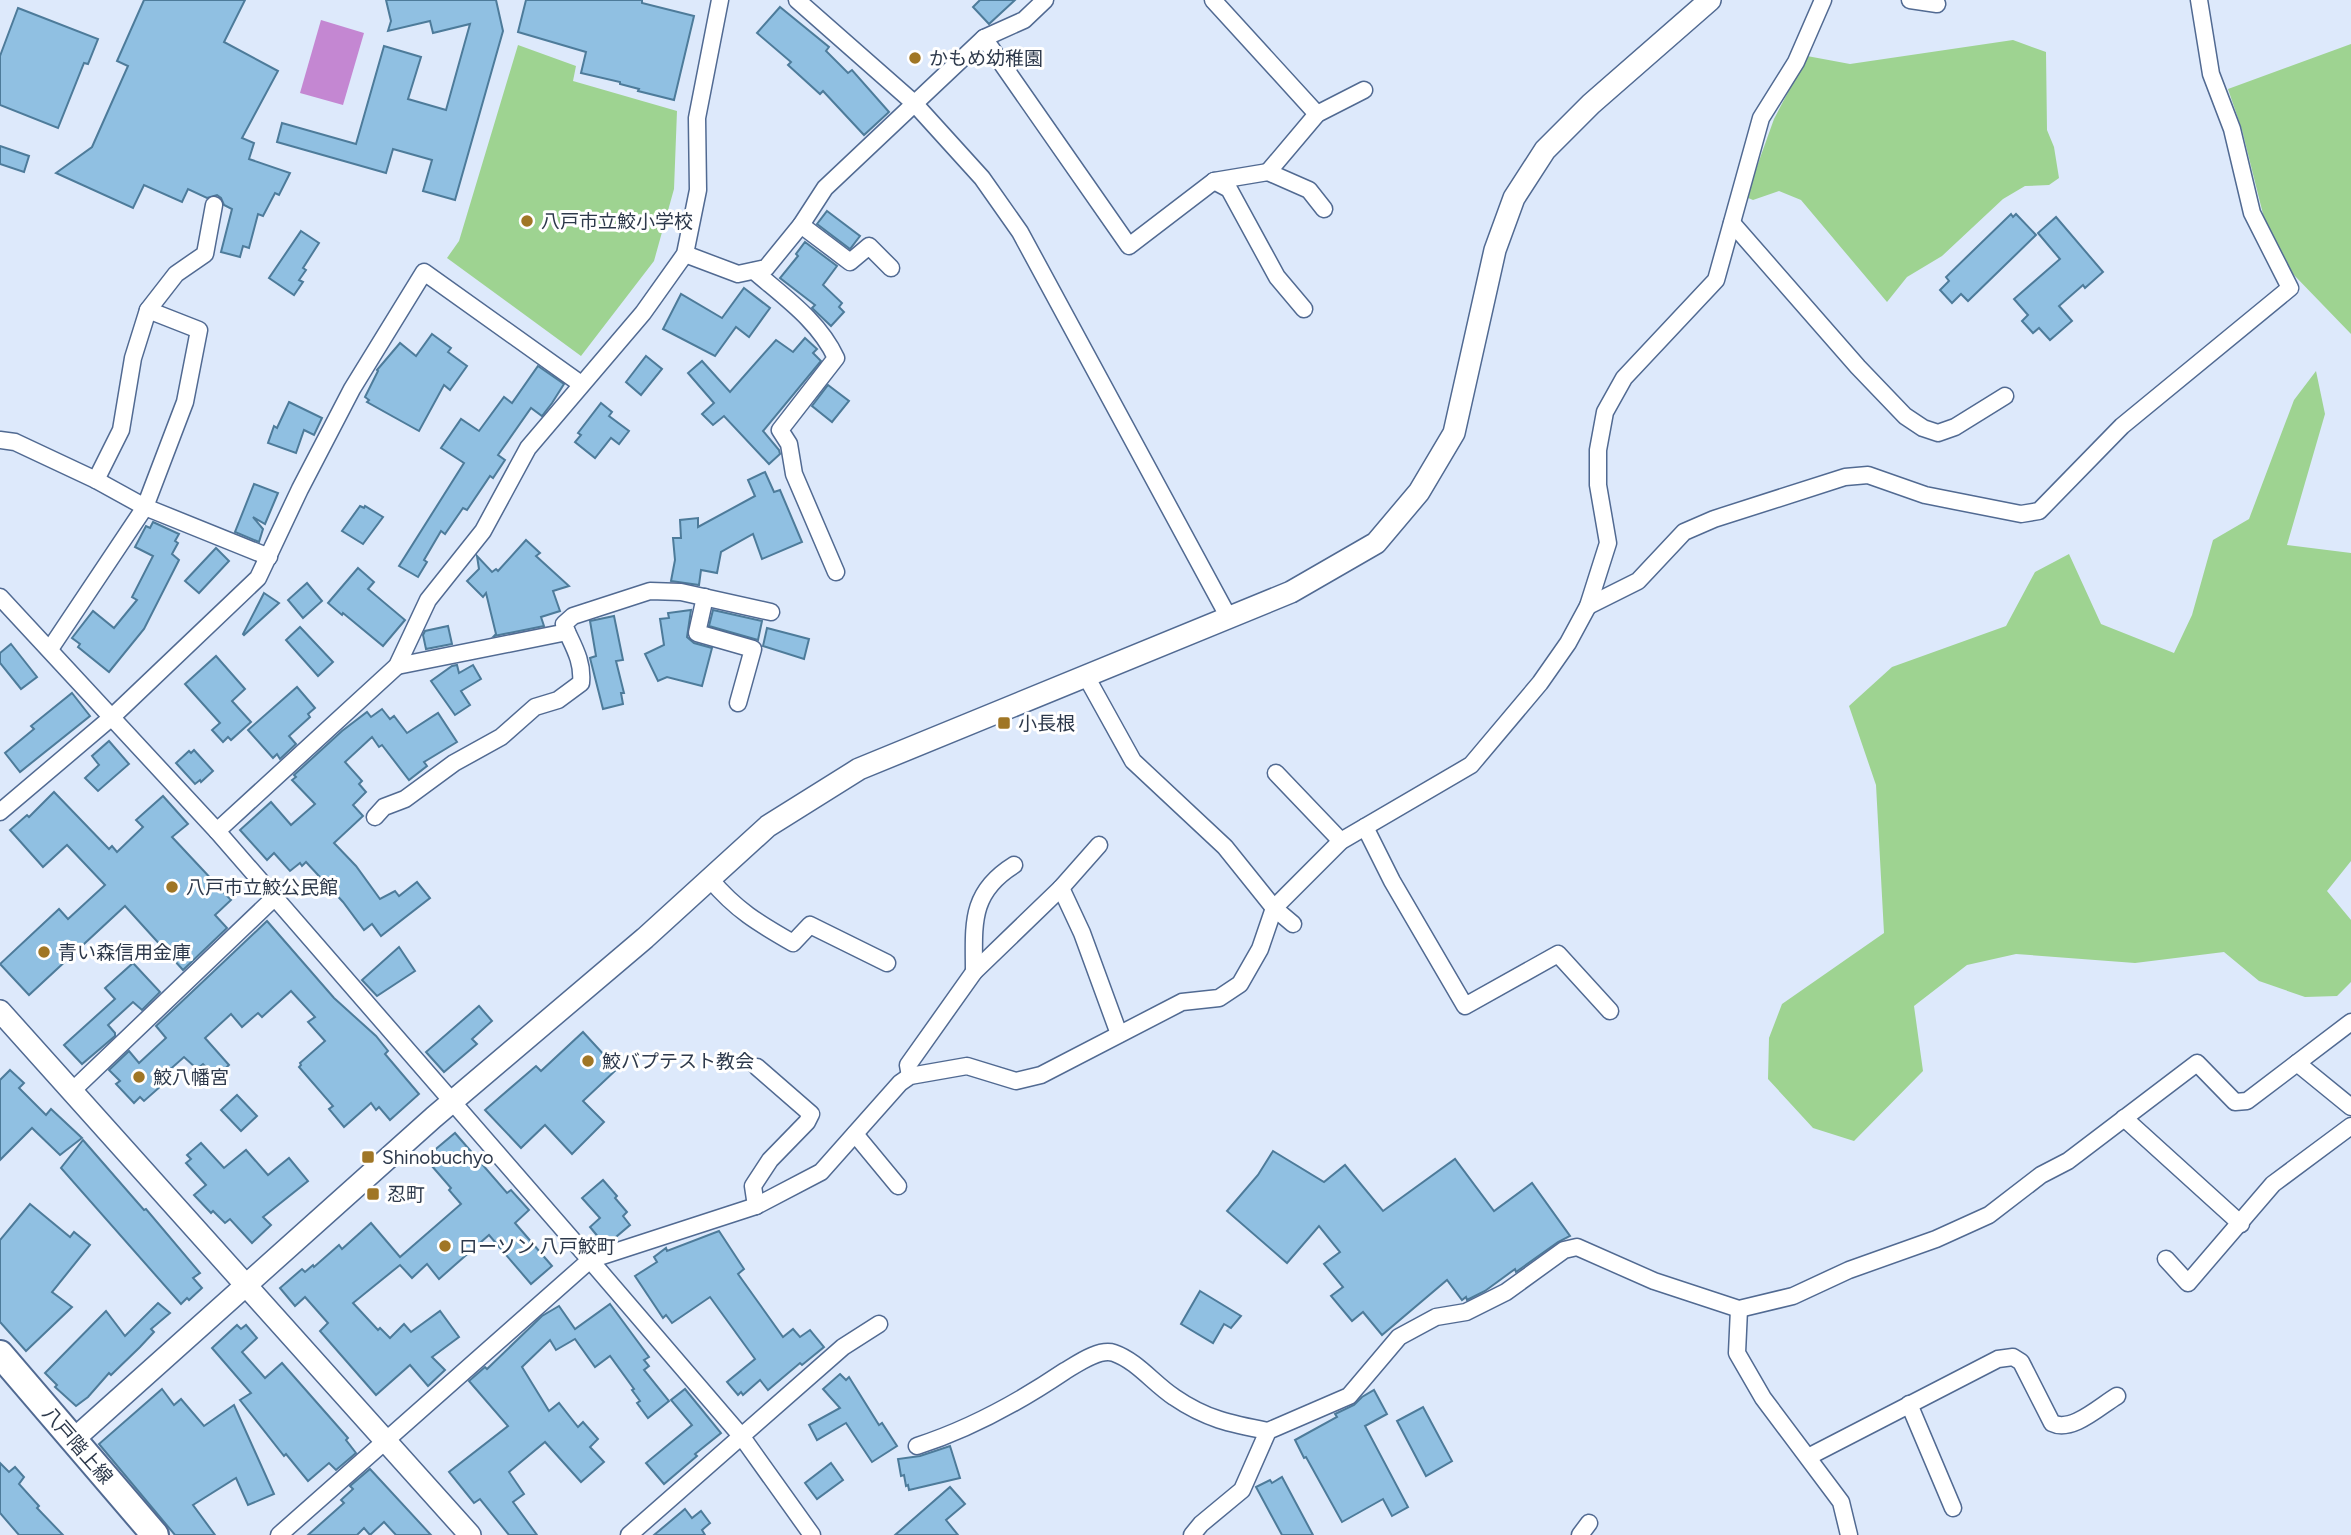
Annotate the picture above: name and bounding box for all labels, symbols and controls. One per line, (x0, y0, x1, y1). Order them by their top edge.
place label: かもめ幼稚園 (929, 47, 1043, 70)
marker: かもめ幼稚園 (907, 50, 923, 66)
place label: 八戸市立鮫小学校 (541, 210, 693, 233)
marker: 八戸市立鮫小学校 (519, 213, 535, 229)
place label: 小長根 (1018, 712, 1075, 735)
marker: 小長根 (996, 715, 1012, 731)
place label: 八戸市立鮫公民館 (186, 876, 338, 899)
marker: 八戸市立鮫公民館 (164, 879, 180, 895)
place label: 青い森信用金庫 (58, 941, 191, 964)
marker: 青い森信用金庫 (36, 944, 52, 960)
place label: 鮫バプテスト教会 (602, 1050, 754, 1073)
marker: 鮫バプテスト教会 (580, 1053, 596, 1069)
place label: 鮫八幡宮 (153, 1066, 229, 1089)
marker: 鮫八幡宮 (131, 1069, 147, 1085)
place label: Shinobuchyo (382, 1146, 494, 1169)
marker: Shinobuchyo (360, 1149, 376, 1165)
place label: 忍町 (387, 1183, 425, 1206)
marker: 忍町 (365, 1186, 381, 1202)
place label: ローソン 八戸鮫町 (459, 1235, 616, 1258)
marker: ローソン 八戸鮫町 (437, 1238, 453, 1254)
street label: 八戸階上線 (38, 1402, 117, 1489)

